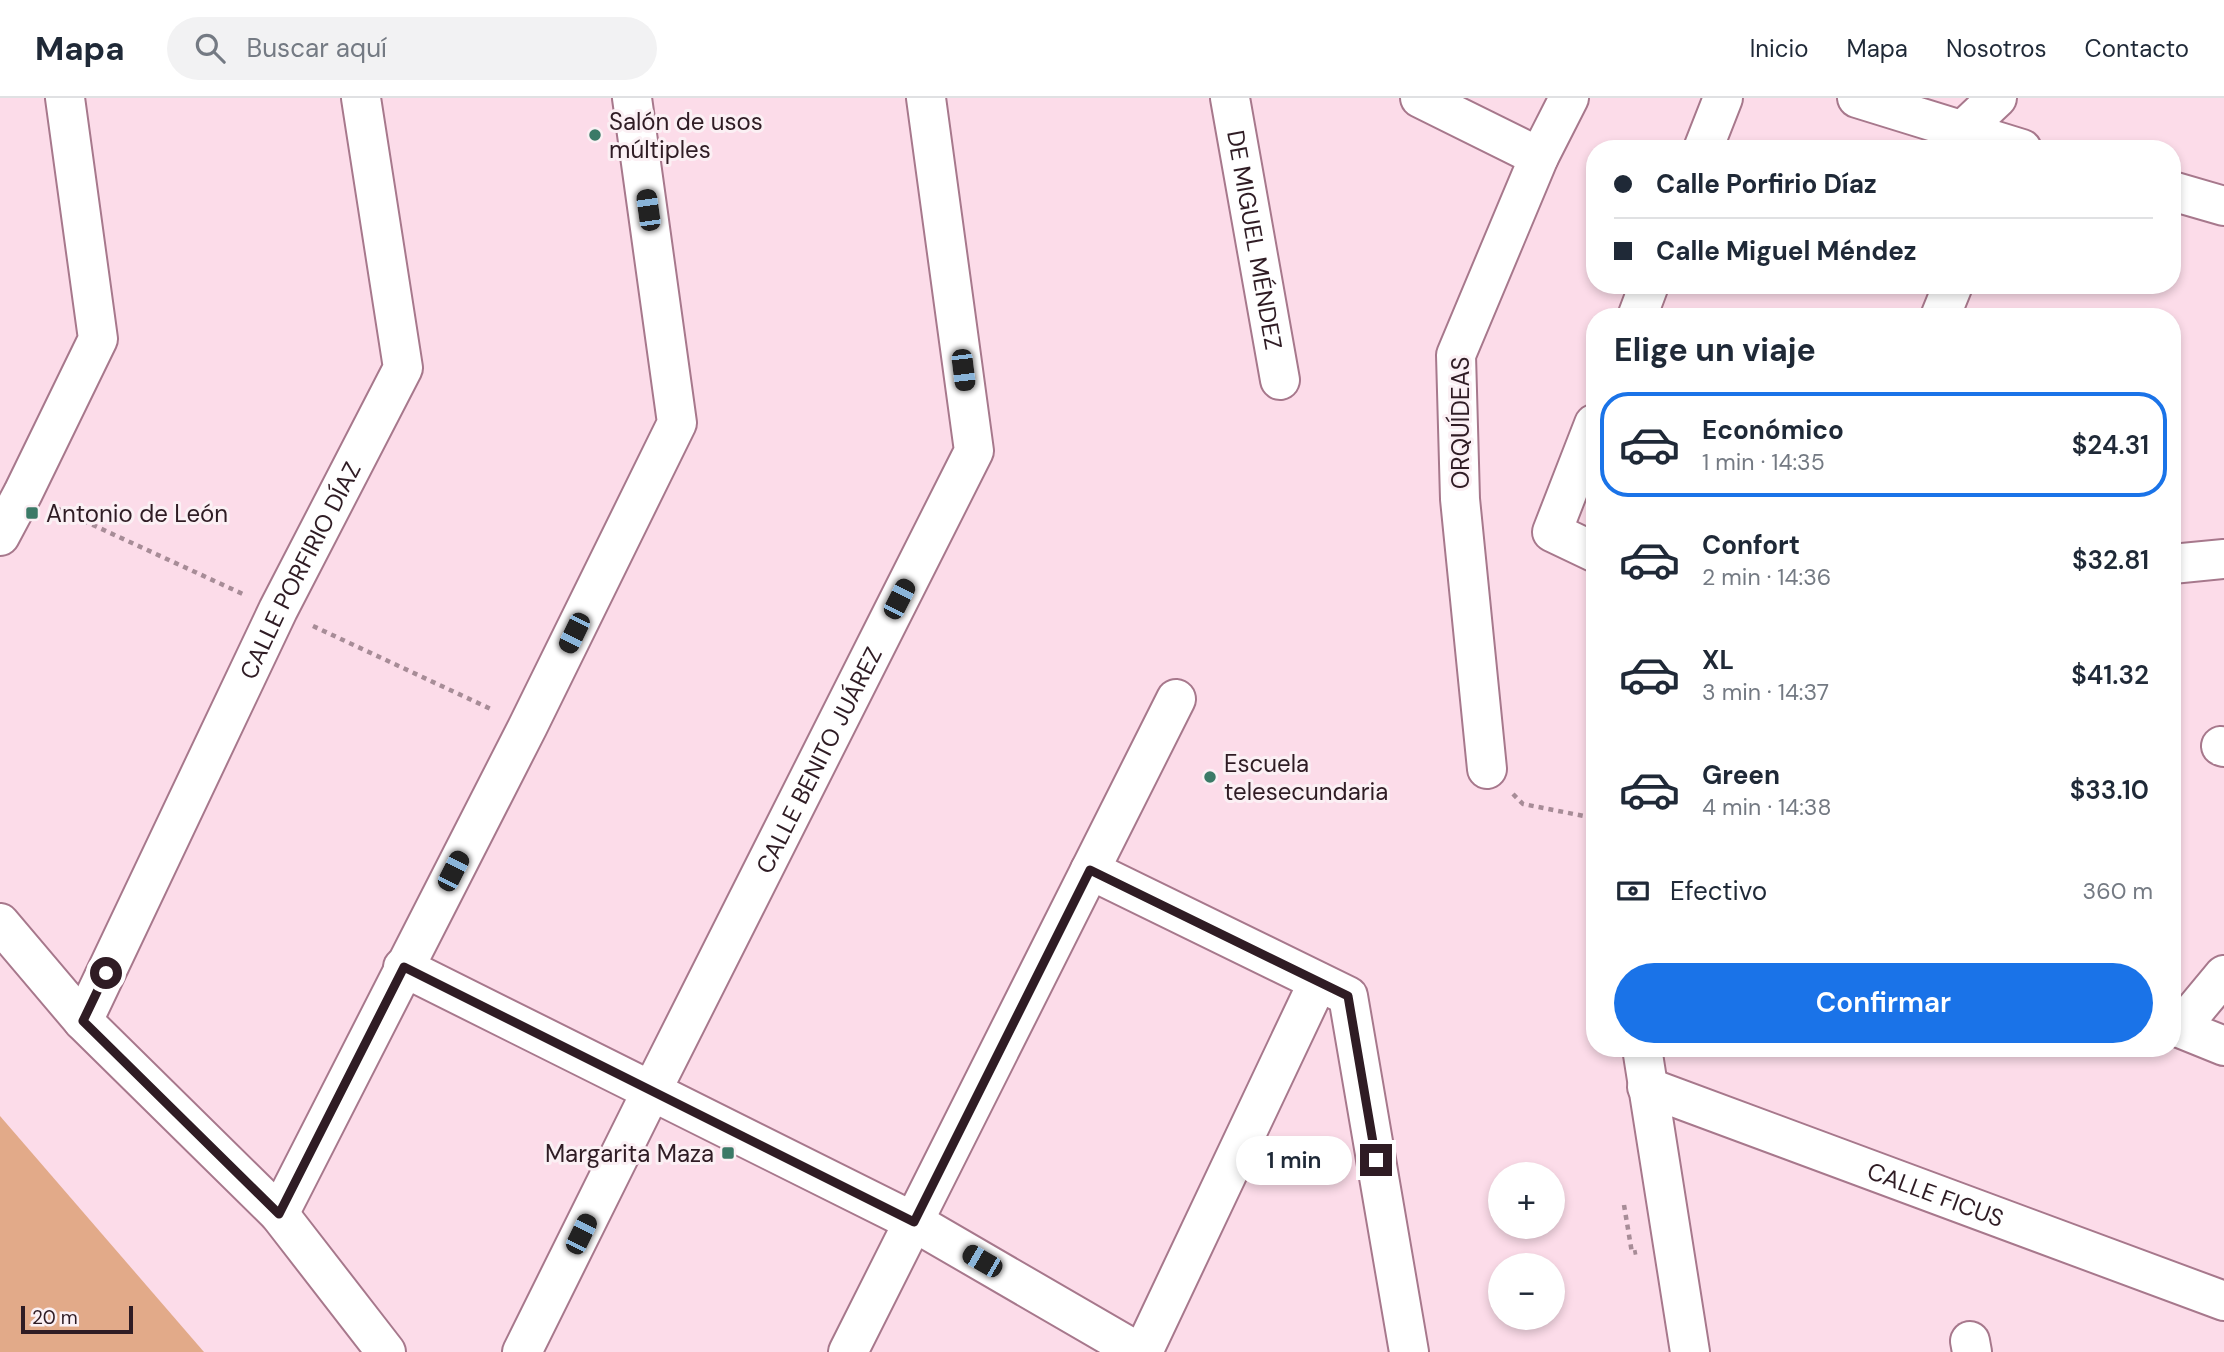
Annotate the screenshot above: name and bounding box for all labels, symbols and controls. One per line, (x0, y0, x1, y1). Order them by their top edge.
search box (167, 17, 657, 80)
text: Mapa (35, 27, 125, 70)
icon: search (191, 29, 229, 67)
text: Buscar aquí (247, 31, 387, 65)
text: Inicio (1750, 33, 1809, 64)
text: Mapa (1847, 33, 1908, 64)
text: Nosotros (1946, 33, 2047, 64)
text: Contacto (2085, 33, 2189, 64)
place label: Salón de usos múltiples (609, 106, 763, 165)
marker: Salón de usos múltiples (587, 127, 603, 143)
street label: DE MIGUEL MÉNDEZ (1220, 128, 1290, 352)
text: Calle Porfirio Díaz (1656, 167, 1877, 201)
car (635, 188, 662, 232)
text: Calle Miguel Méndez (1656, 234, 1917, 268)
text: Elige un viaje (1614, 329, 1816, 371)
car (951, 348, 976, 392)
street label: ORQUÍDEAS (1445, 357, 1476, 489)
icon: car (1618, 413, 1681, 476)
text: Económico (1702, 413, 1844, 447)
text: $24.31 (2072, 428, 2149, 462)
text: 1 min · 14:35 (1702, 447, 1825, 477)
street label: CALLE PORFIRIO DÍAZ (232, 457, 367, 684)
place label: Antonio de León (46, 498, 228, 529)
marker: Antonio de León (24, 505, 40, 521)
icon: car (1618, 528, 1681, 591)
text: Confort (1702, 528, 1800, 562)
text: $32.81 (2072, 543, 2149, 577)
text: 2 min · 14:36 (1702, 562, 1831, 592)
car (881, 576, 918, 622)
car (556, 610, 593, 656)
street label: CALLE BENITO JUÁREZ (748, 642, 888, 878)
icon: car (1618, 643, 1681, 706)
text: XL (1702, 643, 1734, 677)
text: $41.32 (2071, 658, 2149, 692)
text: 3 min · 14:37 (1702, 677, 1829, 707)
place label: Escuela telesecundaria (1224, 748, 1388, 807)
icon: car (1618, 758, 1681, 821)
text: Green (1702, 758, 1780, 792)
marker: Escuela telesecundaria (1202, 769, 1218, 785)
text: $33.10 (2070, 773, 2149, 807)
text: 4 min · 14:38 (1702, 792, 1831, 822)
car (435, 848, 472, 894)
icon: cash (1614, 872, 1652, 910)
text: Efectivo (1670, 874, 1767, 908)
text: 360 m (2083, 876, 2153, 906)
route start (90, 957, 122, 989)
button: Confirmar (1614, 963, 2153, 1043)
callout: 1 min (1236, 1136, 1352, 1184)
place label: Margarita Maza (545, 1138, 714, 1169)
route end (1360, 1144, 1392, 1176)
marker: Margarita Maza (720, 1145, 736, 1161)
text: 1 min (1267, 1145, 1321, 1175)
street label: CALLE FICUS (1863, 1155, 2008, 1234)
map controls (1488, 1162, 1565, 1330)
button: + (1488, 1162, 1565, 1239)
car (563, 1211, 600, 1257)
car (959, 1241, 1006, 1281)
button: − (1488, 1253, 1565, 1330)
scale bar (21, 1303, 133, 1335)
text: 20 m (32, 1305, 78, 1330)

